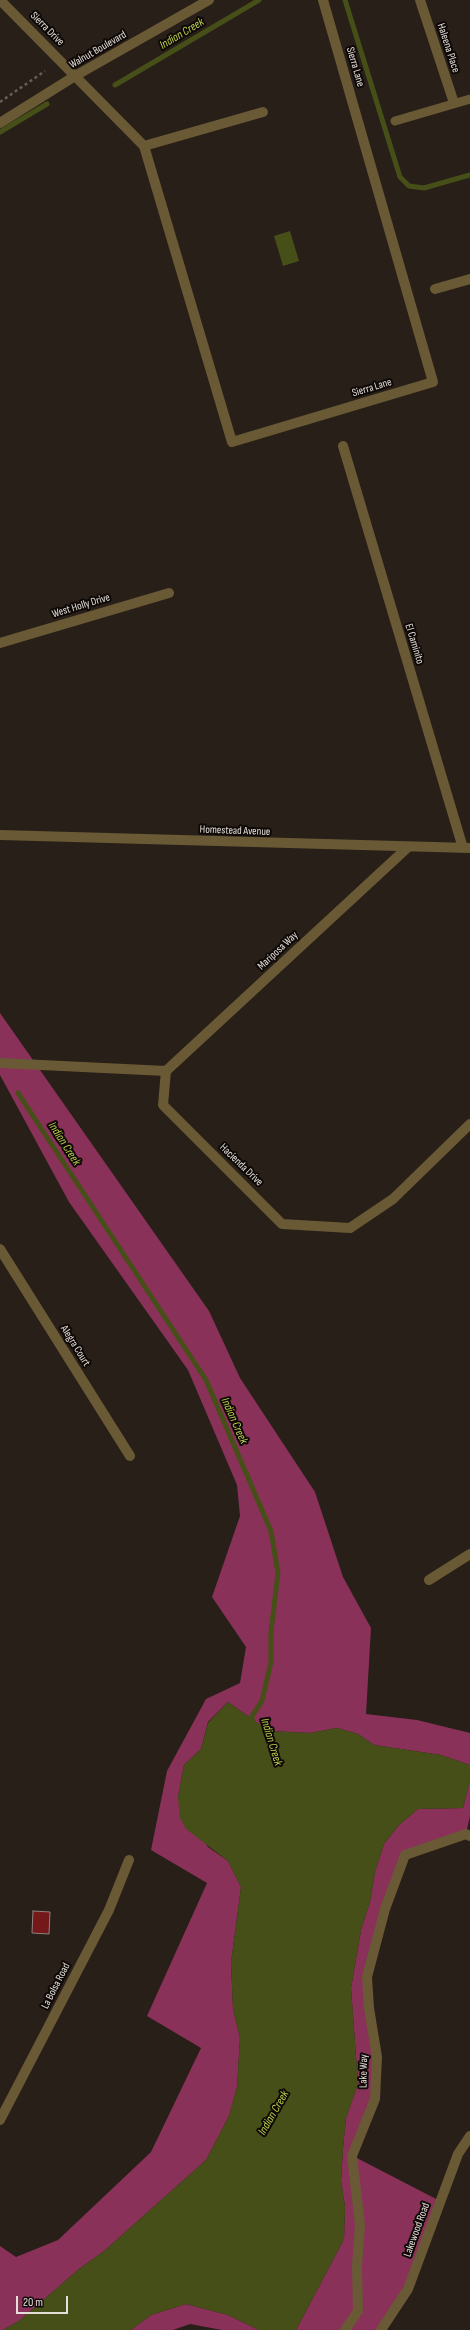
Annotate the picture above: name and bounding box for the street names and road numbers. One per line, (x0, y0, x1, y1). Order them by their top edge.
street label: Sierra Drive (27, 9, 67, 49)
street label: Haleena Place (434, 22, 462, 74)
street label: Walnut Boulevard (67, 28, 129, 72)
street label: Sierra Lane (343, 46, 367, 88)
street label: Sierra Lane (351, 376, 393, 400)
street label: West Holly Drive (50, 591, 112, 621)
street label: El Caminito (402, 622, 426, 666)
street label: Homestead Avenue (199, 823, 271, 839)
street label: Mariposa Way (255, 929, 301, 973)
street label: Hacienda Drive (217, 1141, 265, 1189)
street label: Alegra Court (57, 1323, 93, 1369)
street label: La Bolsa Road (39, 1961, 73, 2011)
street label: Lake Way (357, 2054, 371, 2088)
street label: Lakewood Road (401, 2201, 433, 2259)

